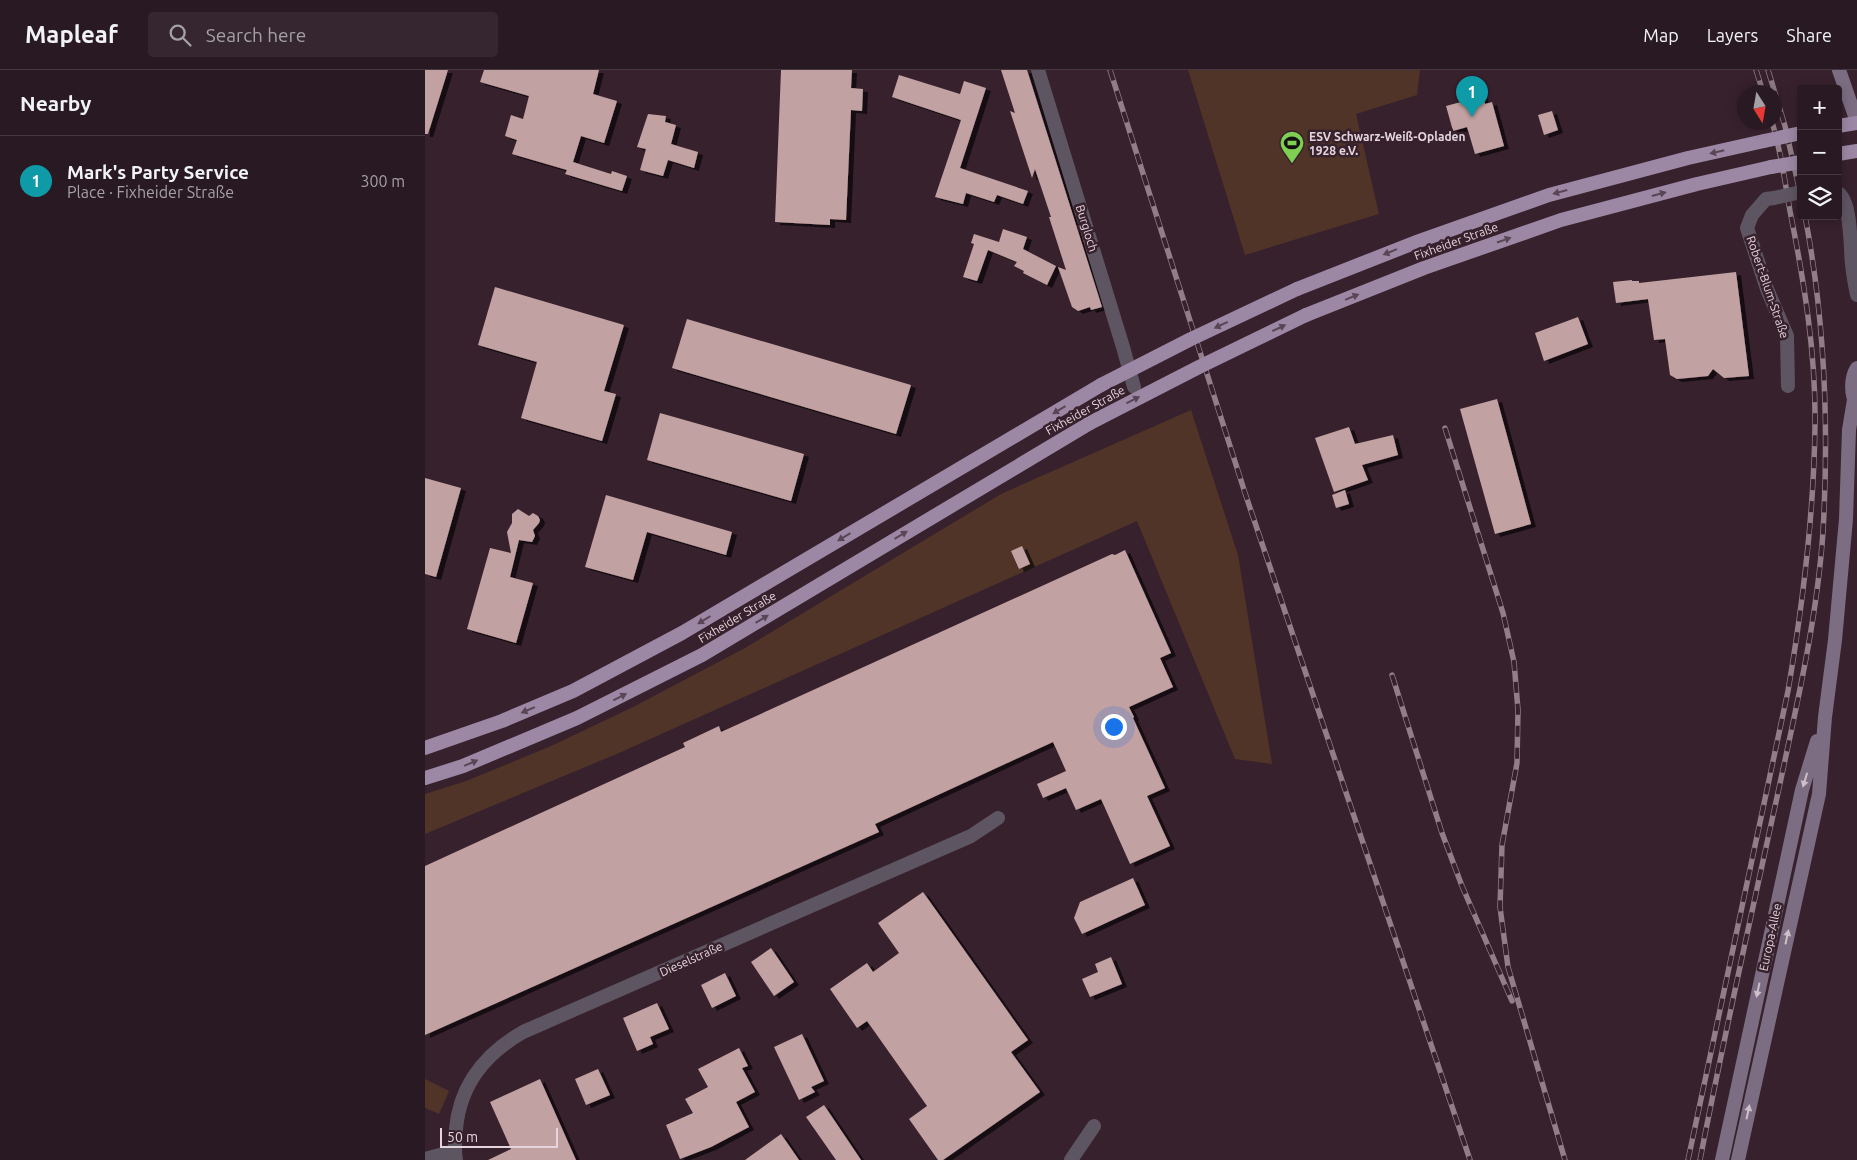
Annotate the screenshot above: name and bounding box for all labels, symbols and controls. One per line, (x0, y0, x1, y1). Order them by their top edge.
search box (148, 12, 498, 57)
text: Mapleaf (25, 21, 118, 48)
icon: search (166, 21, 194, 49)
text: Search here (206, 24, 306, 46)
text: Map (1643, 25, 1679, 45)
text: Layers (1707, 25, 1758, 45)
text: Share (1786, 25, 1832, 45)
pin: 1 (1456, 76, 1488, 117)
north arrow (1737, 85, 1782, 130)
map controls (1797, 85, 1842, 220)
button: + (1797, 85, 1842, 130)
text: Nearby (20, 91, 91, 115)
sports icon: ESV Schwarz-Weiß-Opladen 1928 e.V. (1279, 130, 1305, 164)
place label: ESV Schwarz-Weiß-Opladen 1928 e.V. (1309, 130, 1466, 157)
button: − (1797, 130, 1842, 175)
one-way arrow (1709, 148, 1725, 156)
text: Mark's Party Service (67, 161, 249, 183)
text: 1 (31, 172, 41, 190)
text: 300 m (360, 172, 405, 190)
button: layers (1797, 175, 1842, 220)
text: Place · Fixheider Straße (67, 183, 234, 201)
one-way arrow (1552, 188, 1567, 196)
one-way arrow (1652, 190, 1667, 198)
street label: Burgloch (1074, 203, 1100, 253)
street label: Fixheider Straße (1412, 220, 1500, 262)
street label: Robert-Blum-Straße (1744, 234, 1792, 340)
one-way arrow (1496, 236, 1511, 243)
one-way arrow (1382, 248, 1397, 256)
one-way arrow (1345, 293, 1360, 301)
one-way arrow (1214, 321, 1229, 329)
one-way arrow (1272, 324, 1286, 332)
street label: Fixheider Straße (1043, 383, 1127, 437)
one-way arrow (1126, 396, 1141, 404)
one-way arrow (1053, 405, 1066, 414)
one-way arrow (895, 531, 908, 540)
one-way arrow (837, 533, 850, 542)
street label: Fixheider Straße (696, 589, 778, 645)
one-way arrow (756, 614, 769, 623)
one-way arrow (697, 615, 711, 624)
one-way arrow (612, 693, 627, 701)
one-way arrow (521, 706, 535, 714)
your location (1101, 714, 1127, 740)
one-way arrow (464, 758, 478, 766)
one-way arrow (1800, 773, 1808, 788)
street label: Europa-Allee (1756, 902, 1784, 972)
one-way arrow (1783, 929, 1791, 944)
street label: Dieselstraße (658, 939, 724, 979)
one-way arrow (1754, 982, 1762, 998)
one-way arrow (1745, 1104, 1753, 1120)
scale bar (440, 1125, 557, 1148)
text: 50 m (447, 1129, 478, 1145)

